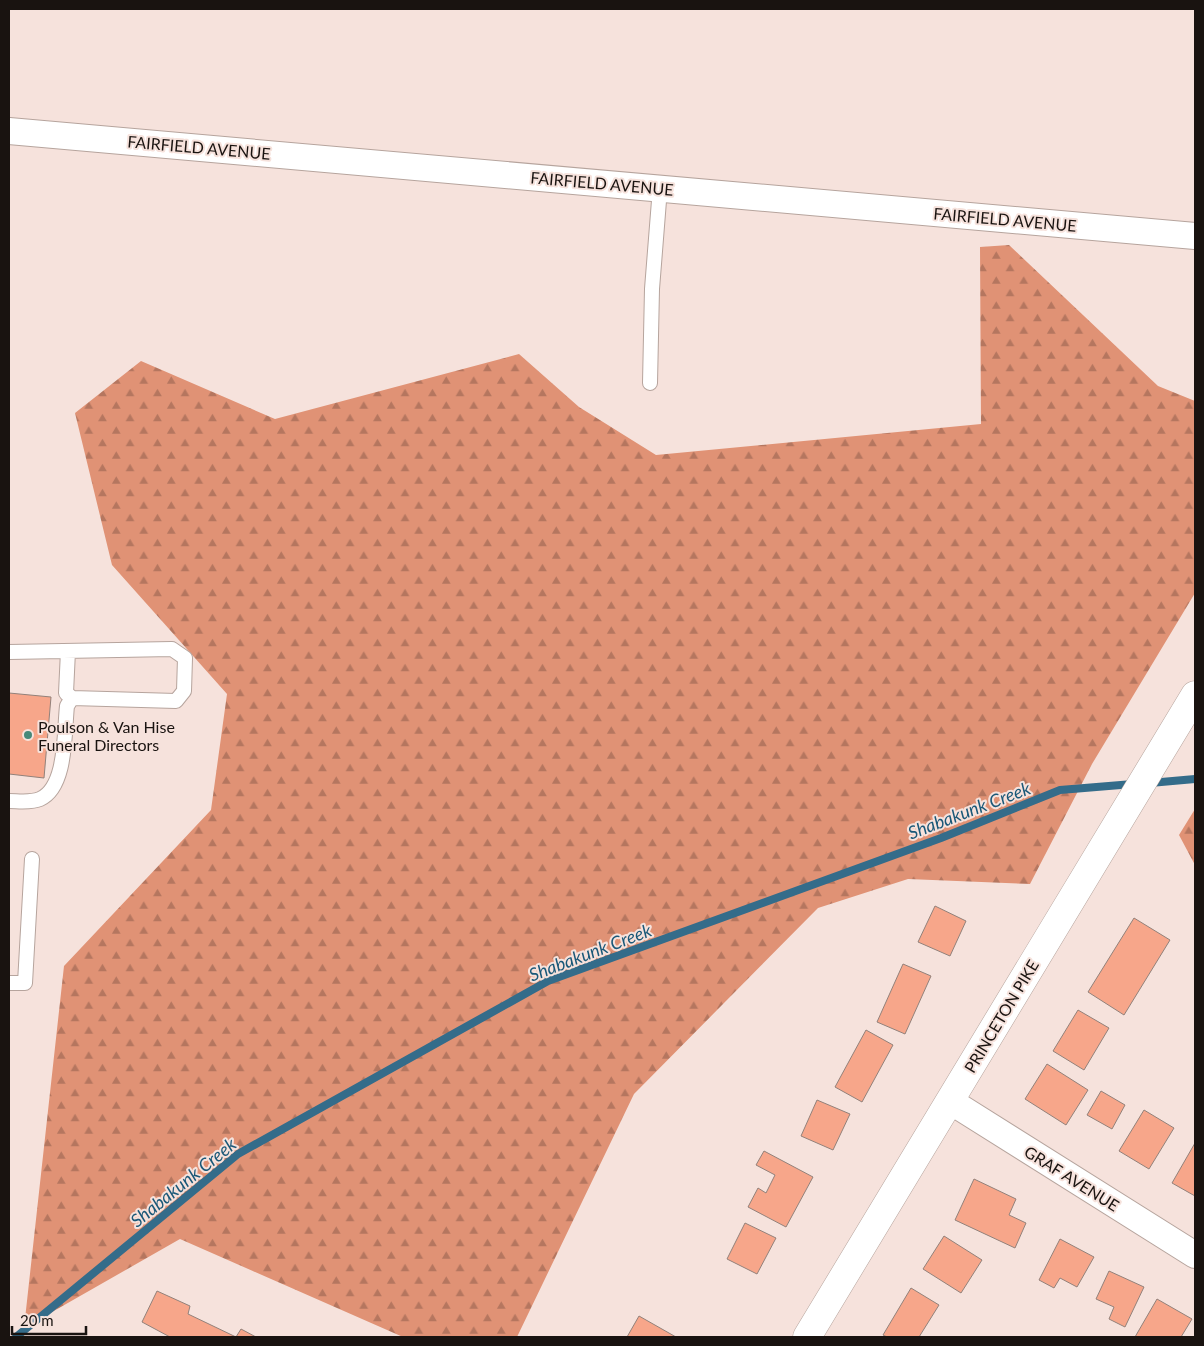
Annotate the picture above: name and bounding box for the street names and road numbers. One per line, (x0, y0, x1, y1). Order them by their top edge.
street label: FAIRFIELD AVENUE (127, 131, 271, 163)
street label: FAIRFIELD AVENUE (530, 167, 674, 199)
street label: FAIRFIELD AVENUE (933, 203, 1077, 235)
street label: PRINCETON PIKE (960, 956, 1042, 1076)
street label: GRAF AVENUE (1021, 1141, 1123, 1215)

